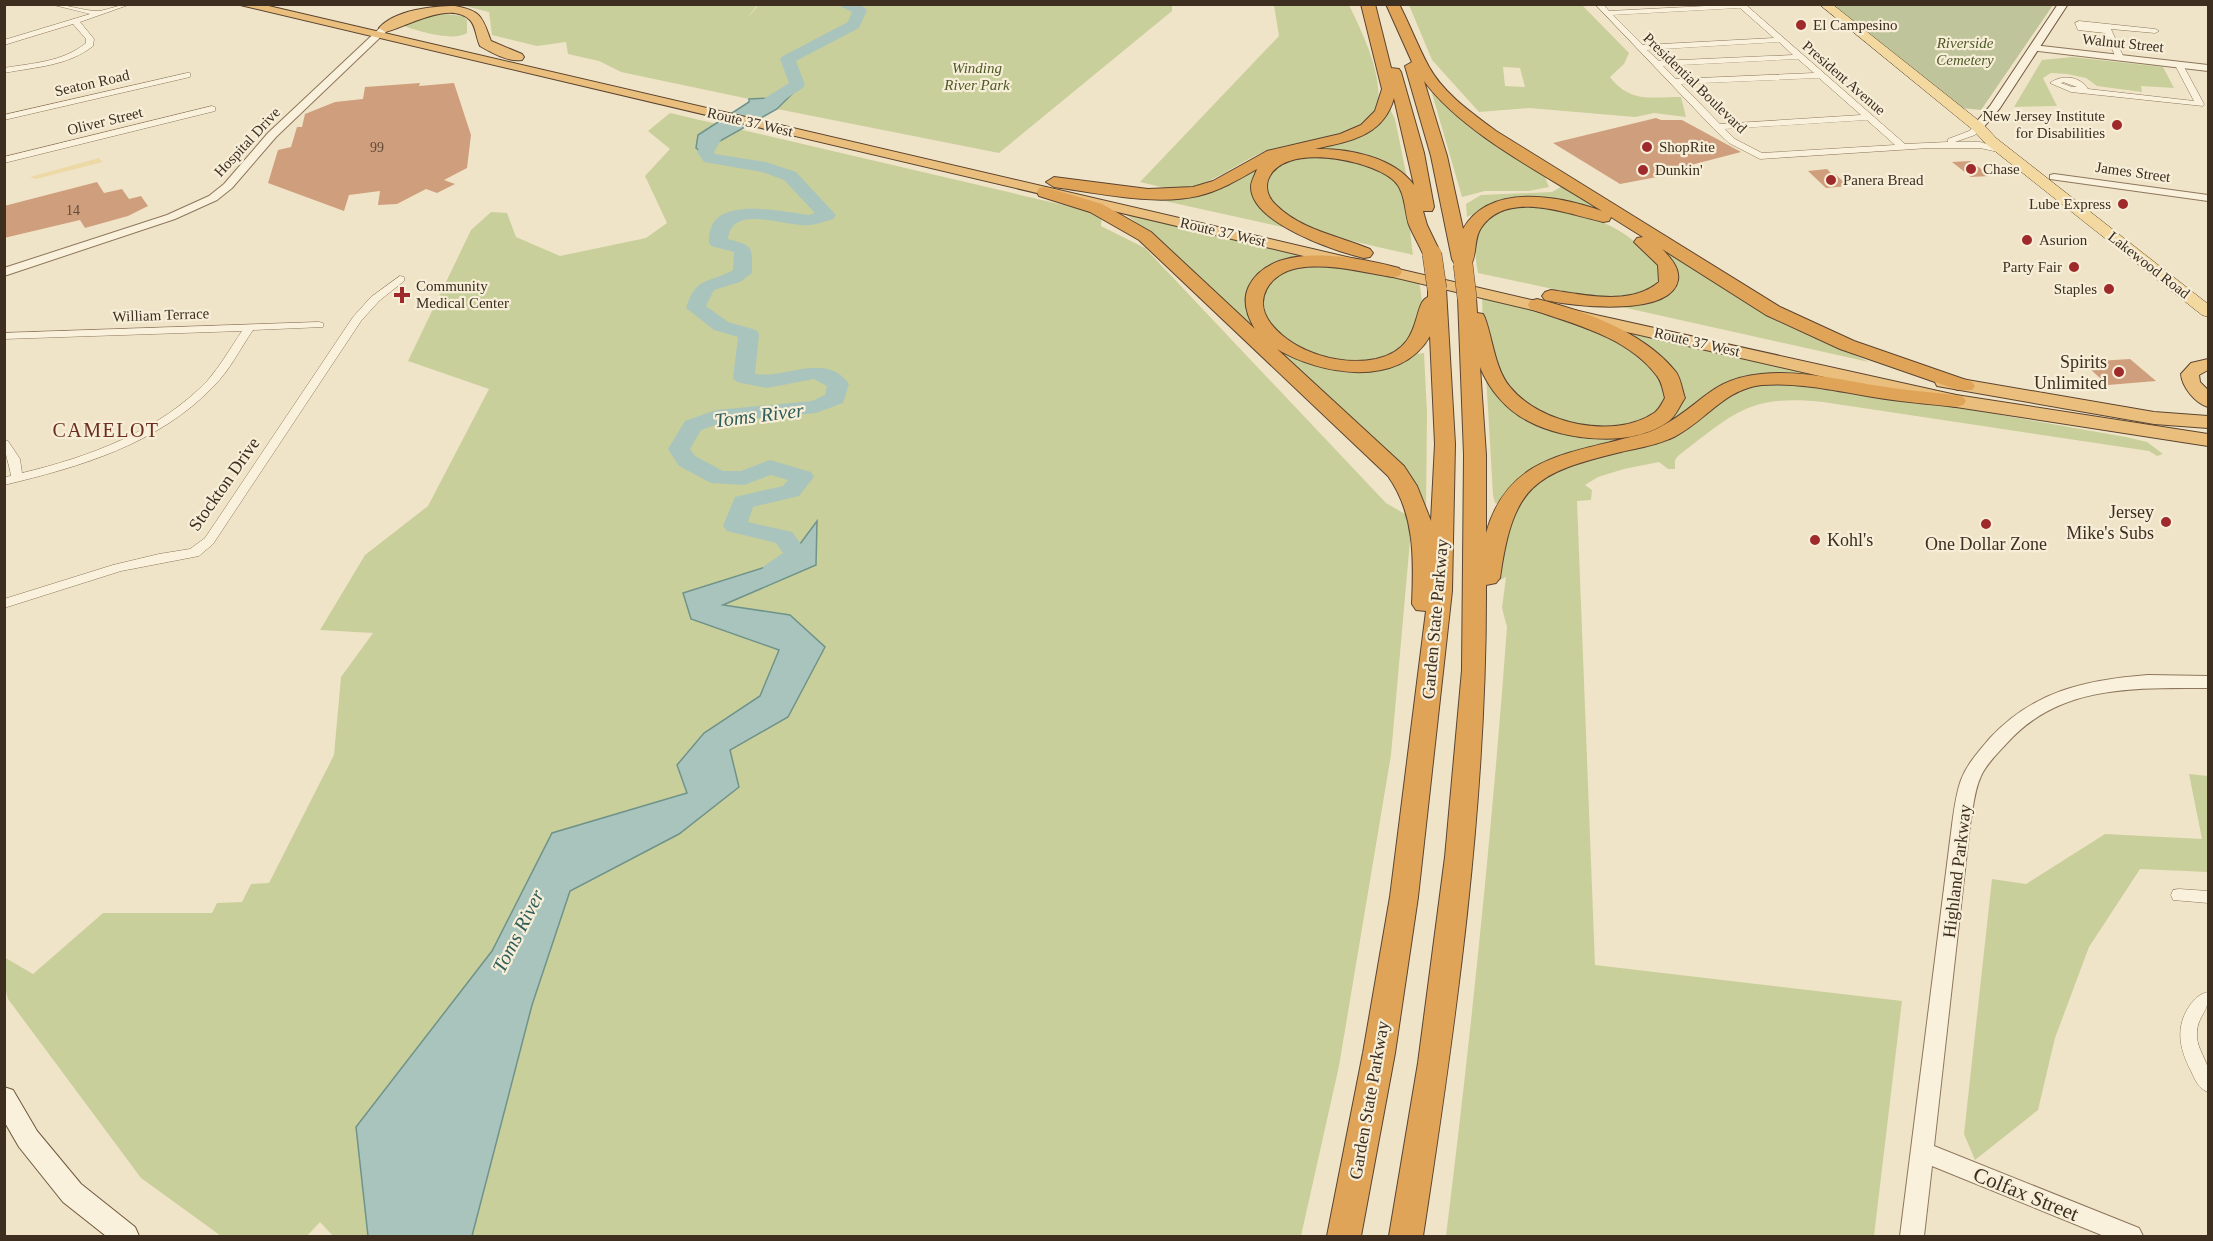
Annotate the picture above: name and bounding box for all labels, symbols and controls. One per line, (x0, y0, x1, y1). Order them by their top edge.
place label: El Campesino (1813, 17, 1898, 33)
marker: El Campesino (1794, 18, 1808, 32)
street label: Presidential Boulevard (1640, 30, 1750, 137)
street label: Walnut Street (2082, 31, 2165, 55)
park label: Riverside Cemetery (1936, 35, 1994, 68)
street label: President Avenue (1799, 38, 1889, 118)
park label: Winding River Park (943, 60, 1010, 93)
street label: Seaton Road (53, 67, 131, 99)
street label: Oliver Street (66, 104, 145, 138)
street label: Hospital Drive (211, 104, 283, 180)
street label: Route 37 West (705, 104, 795, 140)
place label: New Jersey Institute for Disabilities (1983, 108, 2105, 141)
marker: New Jersey Institute for Disabilities (2110, 118, 2124, 132)
place label: ShopRite (1659, 139, 1715, 155)
house number: 99 (370, 140, 384, 155)
marker: ShopRite (1640, 140, 1654, 154)
street label: James Street (2095, 159, 2172, 185)
place label: Chase (1983, 161, 2020, 177)
place label: Dunkin' (1655, 162, 1703, 178)
marker: Chase (1964, 162, 1978, 176)
marker: Dunkin' (1636, 163, 1650, 177)
place label: Panera Bread (1843, 172, 1924, 188)
marker: Panera Bread (1824, 173, 1838, 187)
place label: Lube Express (2029, 196, 2111, 212)
marker: Lube Express (2116, 197, 2130, 211)
house number: 14 (66, 203, 80, 218)
street label: Route 37 West (1178, 214, 1268, 250)
street label: Lakewood Road (2105, 228, 2193, 302)
place label: Asurion (2039, 232, 2088, 248)
marker: Asurion (2020, 233, 2034, 247)
place label: Party Fair (2002, 259, 2062, 275)
marker: Party Fair (2067, 260, 2081, 274)
place label: Community Medical Center (416, 278, 509, 311)
place label: Staples (2054, 281, 2097, 297)
marker: Staples (2102, 282, 2116, 296)
marker: Community Medical Center (393, 286, 411, 304)
street label: William Terrace (112, 305, 210, 325)
street label: Route 37 West (1652, 324, 1742, 360)
place label: Spirits Unlimited (2034, 352, 2107, 393)
marker: Spirits Unlimited (2112, 365, 2126, 379)
water label: Toms River (713, 399, 805, 431)
district label: CAMELOT (52, 419, 160, 441)
street label: Stockton Drive (184, 433, 264, 535)
place label: Jersey Mike's Subs (2066, 502, 2154, 543)
marker: Jersey Mike's Subs (2159, 515, 2173, 529)
marker: One Dollar Zone (1979, 517, 1993, 531)
place label: Kohl's (1827, 530, 1873, 550)
marker: Kohl's (1808, 533, 1822, 547)
place label: One Dollar Zone (1925, 534, 2047, 554)
street label: Garden State Parkway (1418, 538, 1452, 700)
street label: Highland Parkway (1939, 803, 1975, 939)
water label: Toms River (488, 886, 548, 976)
street label: Garden State Parkway (1345, 1019, 1393, 1181)
street label: Colfax Street (1970, 1162, 2082, 1226)

